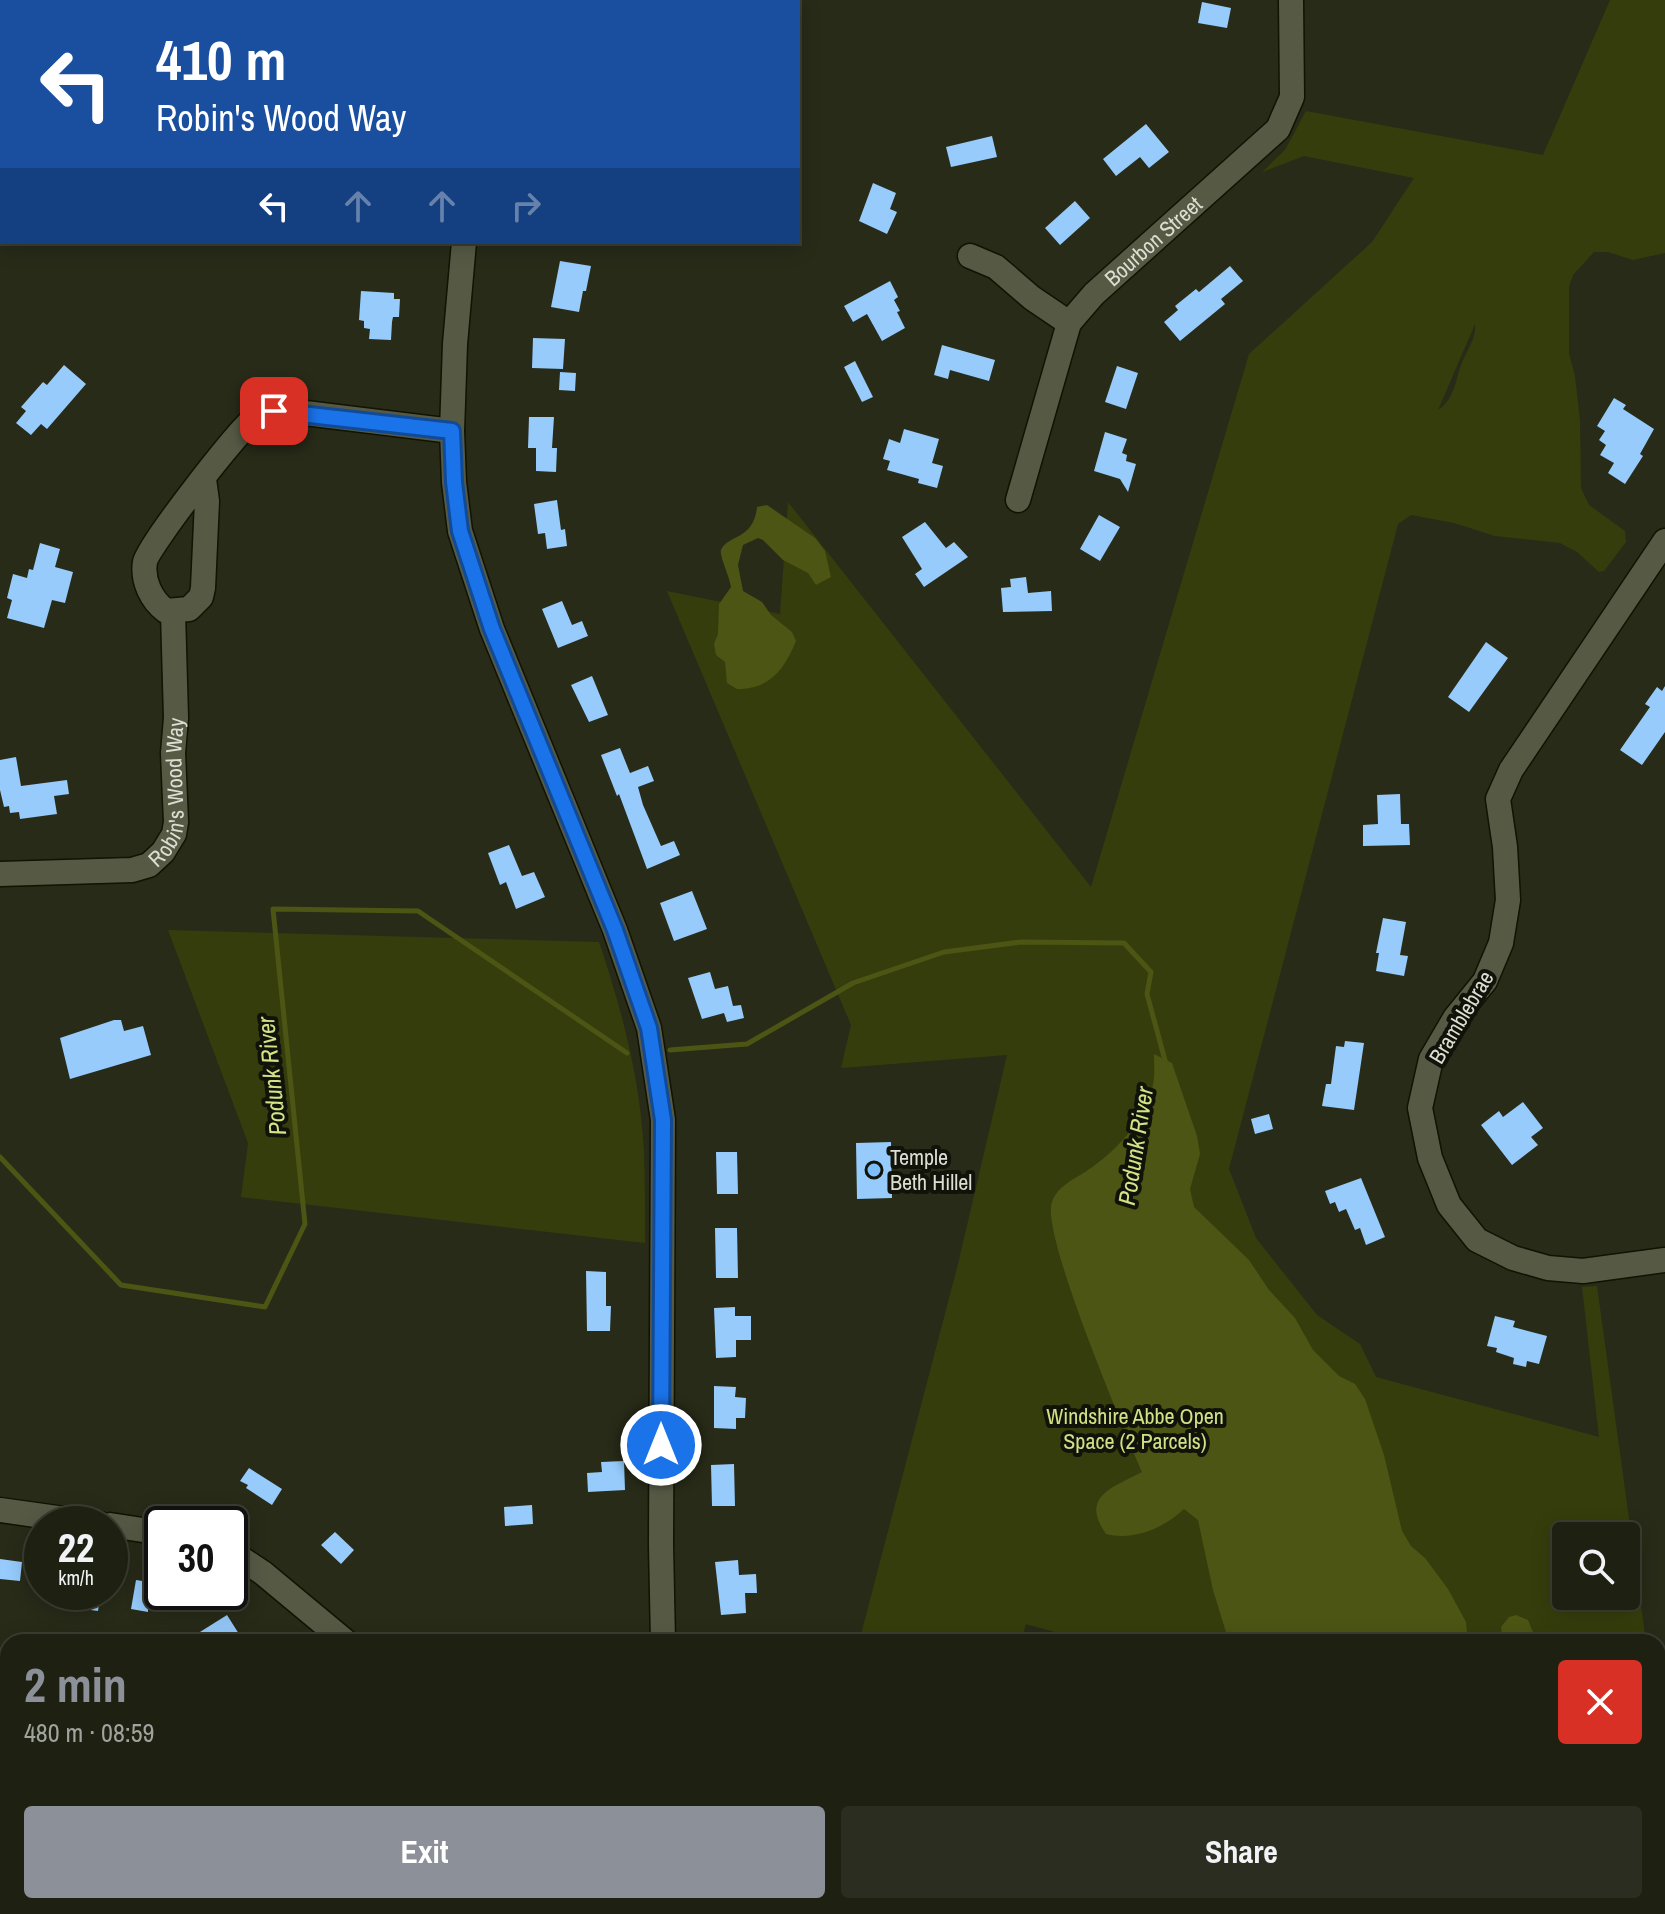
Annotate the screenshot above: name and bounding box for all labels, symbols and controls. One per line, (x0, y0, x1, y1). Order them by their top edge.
text: 410 m (156, 22, 286, 97)
icon: left (24, 32, 128, 136)
text: Robin's Wood Way (156, 94, 406, 142)
icon: left (252, 184, 296, 228)
icon: ahead (336, 184, 380, 228)
icon: ahead (420, 184, 464, 228)
icon: right (504, 184, 548, 228)
street label: Bourbon Street (1098, 189, 1208, 293)
pin (240, 377, 308, 445)
icon: arrive (252, 389, 296, 433)
street label: Robin's Wood Way (141, 717, 191, 873)
street label: Bramblebrae (1422, 965, 1500, 1069)
water label: Podunk River (249, 1014, 293, 1137)
water label: Podunk River (1110, 1083, 1160, 1207)
place label: Temple Beth Hillel (890, 1142, 972, 1197)
marker: Temple Beth Hillel (865, 1161, 883, 1179)
park label: Windshire Abbe Open Space (2 Parcels) (1046, 1401, 1224, 1456)
position arrow (619, 1403, 703, 1487)
speed limit sign: 30 (144, 1506, 248, 1610)
text: 22 (58, 1521, 94, 1574)
map controls (1552, 1522, 1640, 1610)
button: search (1552, 1522, 1640, 1610)
text: km/h (58, 1564, 94, 1591)
text: 2 min (24, 1652, 127, 1717)
button: close (1558, 1660, 1642, 1744)
text: 480 m · 08:59 (24, 1715, 154, 1750)
button: Exit (24, 1806, 825, 1898)
button: Share (841, 1806, 1642, 1898)

